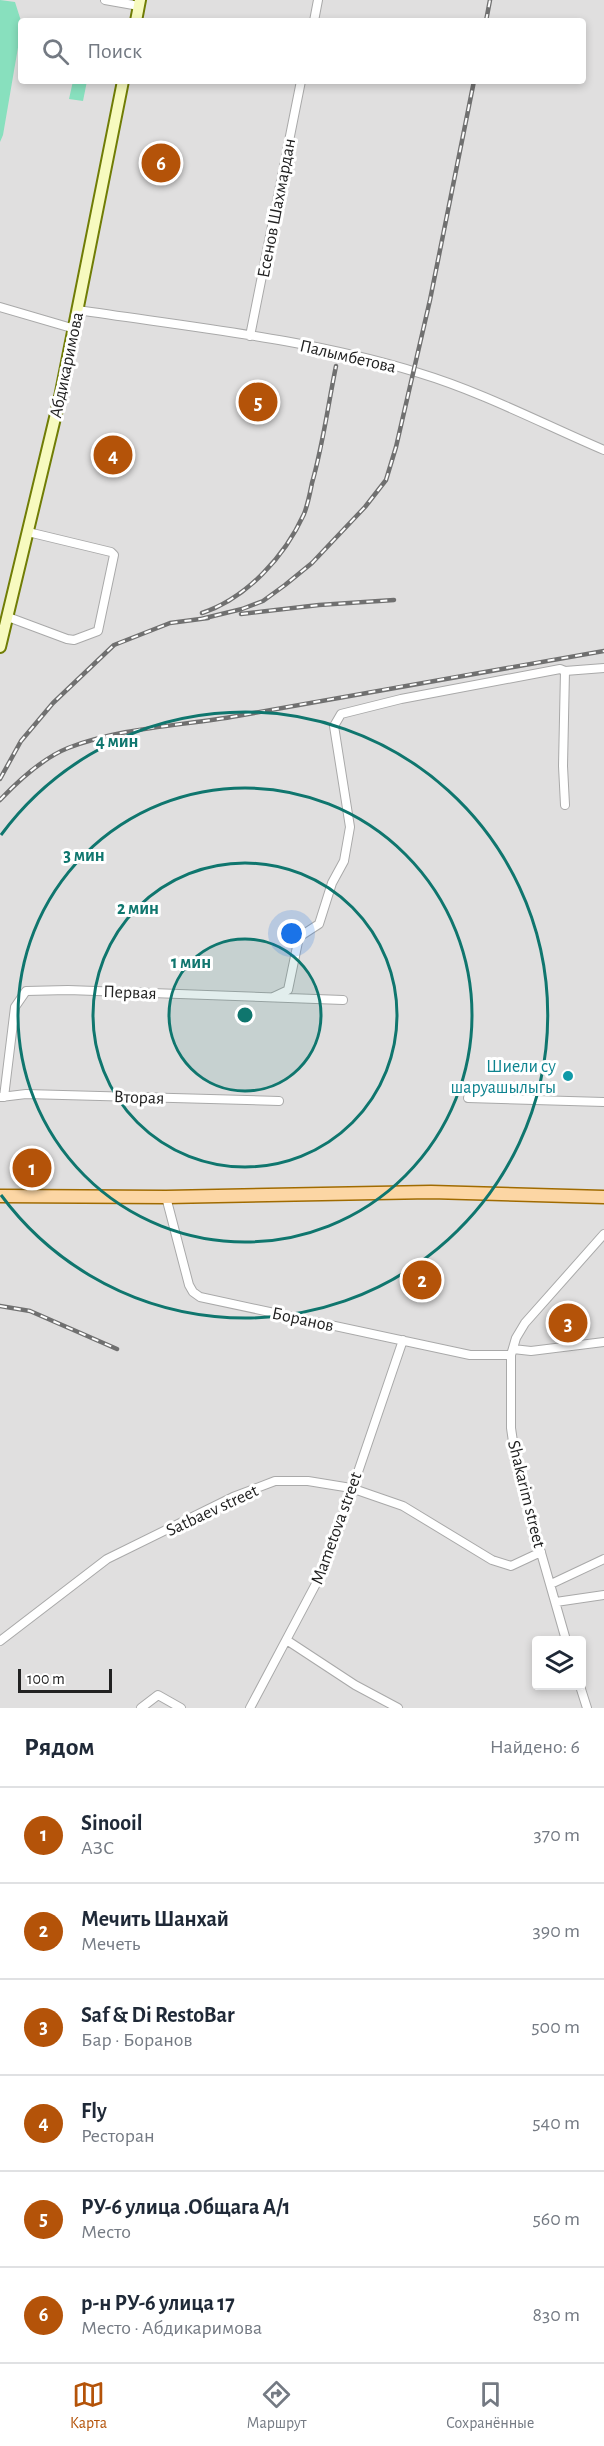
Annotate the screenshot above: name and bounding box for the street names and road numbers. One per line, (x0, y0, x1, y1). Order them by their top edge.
street label: Есенов Шахмардан (255, 137, 299, 279)
street label: Абдикаримова (46, 310, 87, 420)
street label: Палымбетова (298, 336, 398, 377)
street label: Первая (103, 983, 157, 1003)
street label: Вторая (113, 1088, 165, 1108)
street label: Боранов (270, 1305, 335, 1335)
street label: Shakarim street (504, 1439, 548, 1550)
street label: Mametova street (308, 1470, 366, 1587)
street label: Satbaev street (164, 1482, 261, 1540)

